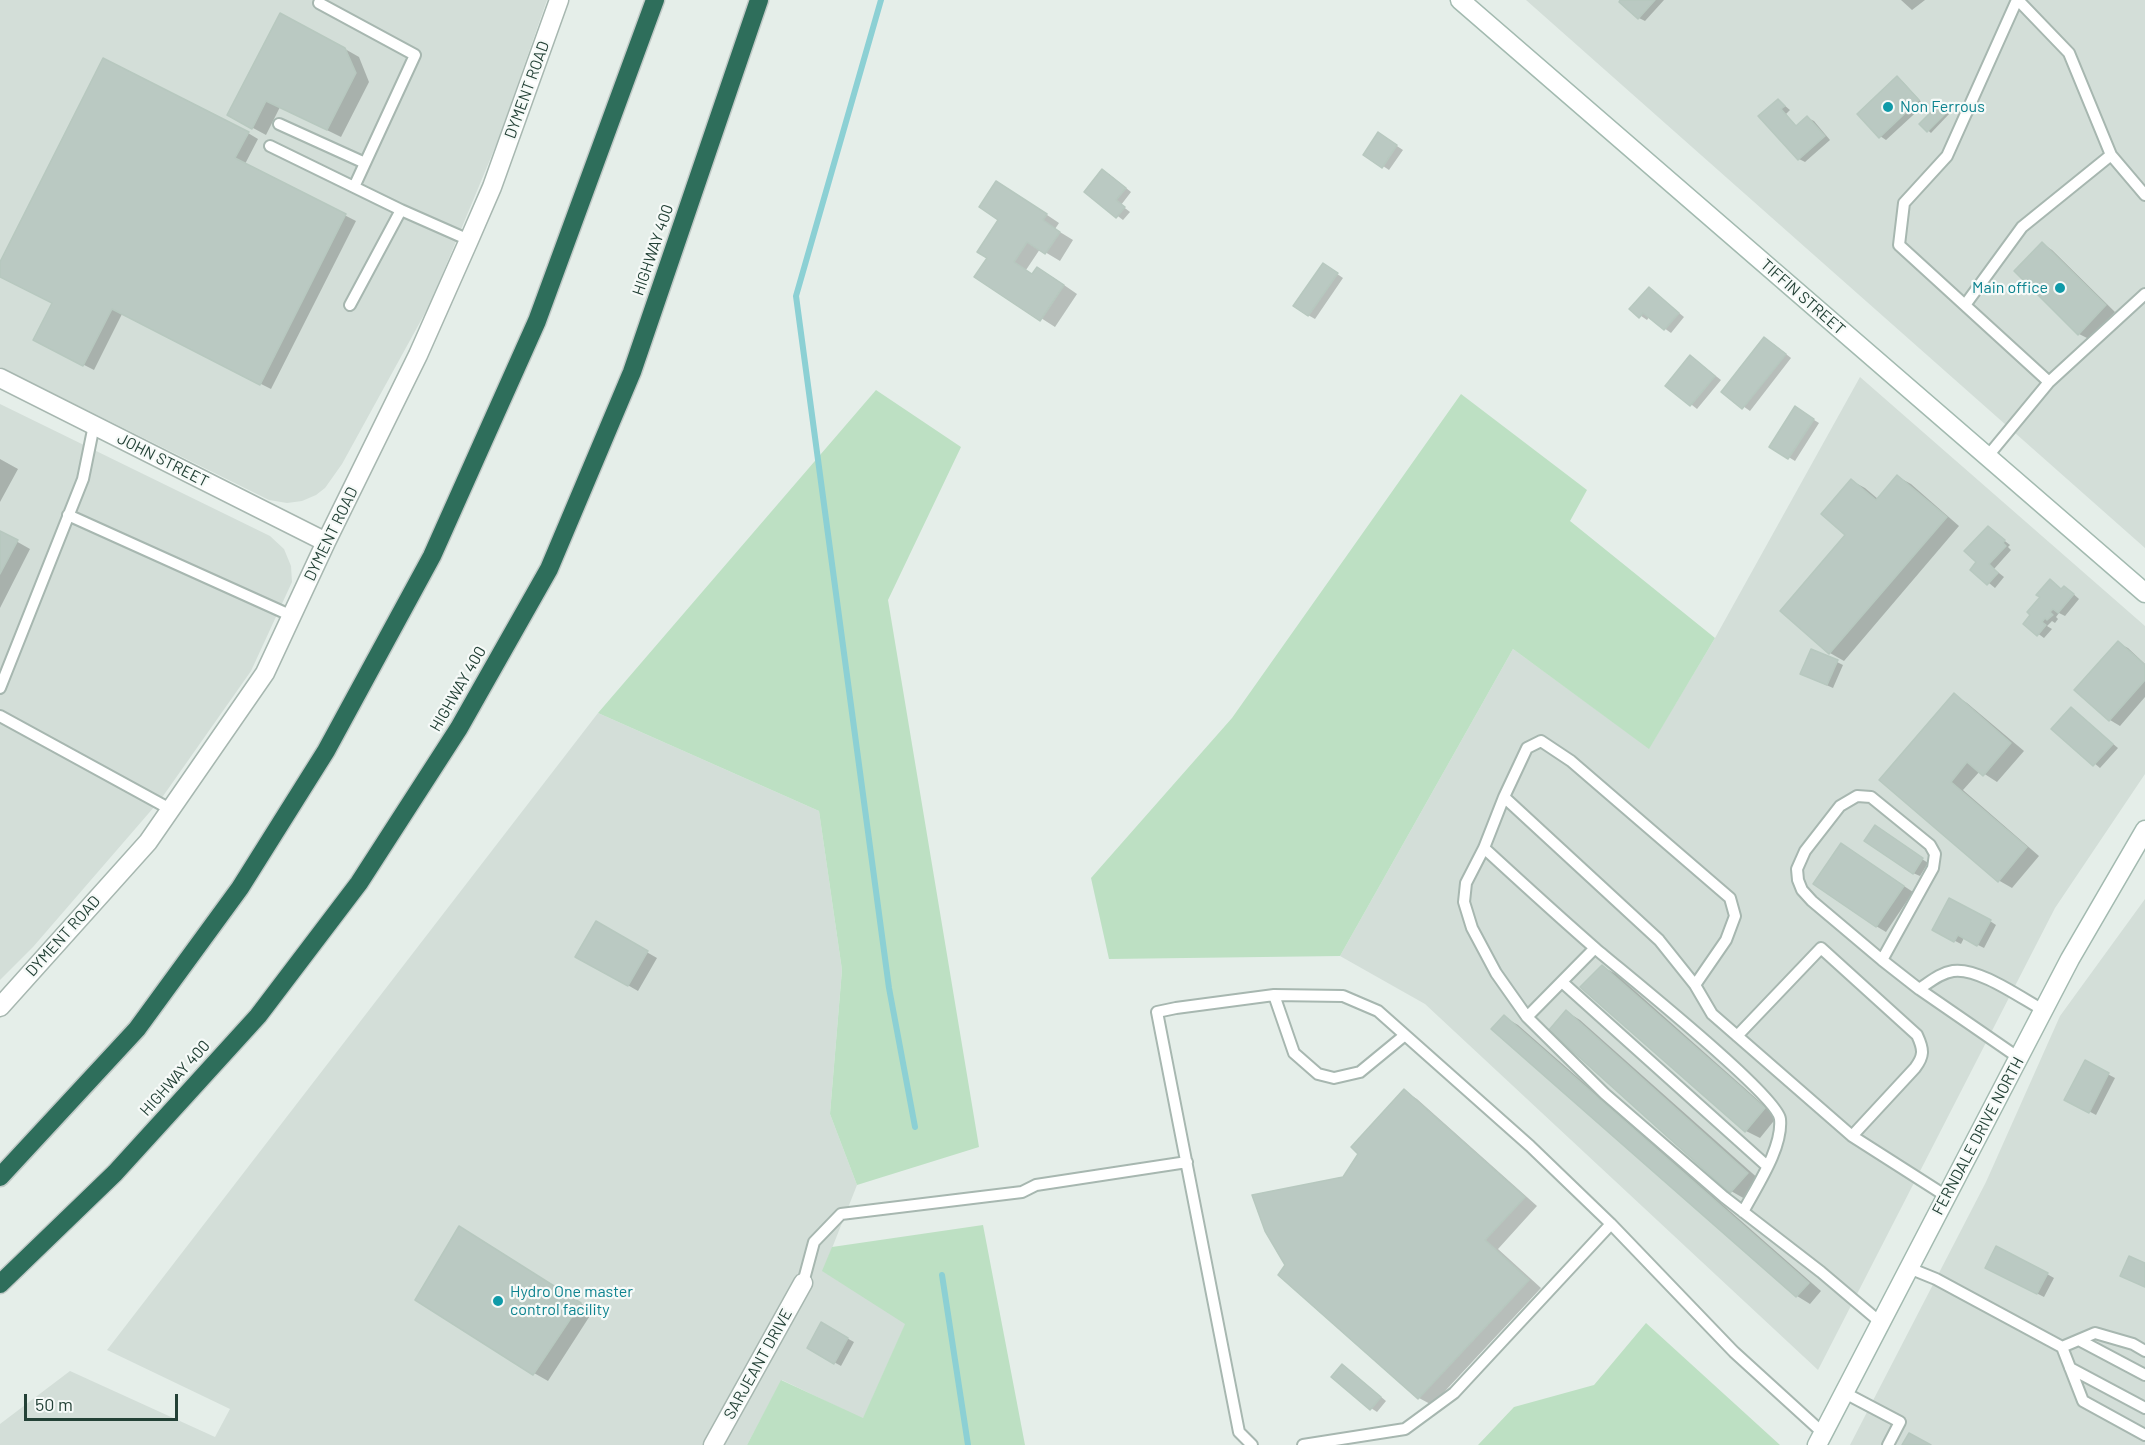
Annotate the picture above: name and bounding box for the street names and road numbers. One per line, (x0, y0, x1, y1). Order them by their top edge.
street label: DYMENT ROAD (500, 39, 554, 141)
street label: HIGHWAY 400 (628, 202, 678, 298)
street label: TIFFIN STREET (1757, 255, 1849, 339)
street label: JOHN STREET (114, 429, 212, 491)
street label: DYMENT ROAD (300, 484, 362, 584)
street label: HIGHWAY 400 (426, 643, 490, 735)
street label: DYMENT ROAD (22, 892, 104, 980)
street label: HIGHWAY 400 (136, 1036, 214, 1120)
street label: FERNDALE DRIVE NORTH (1928, 1054, 2028, 1218)
street label: SARJEANT DRIVE (720, 1305, 796, 1423)

